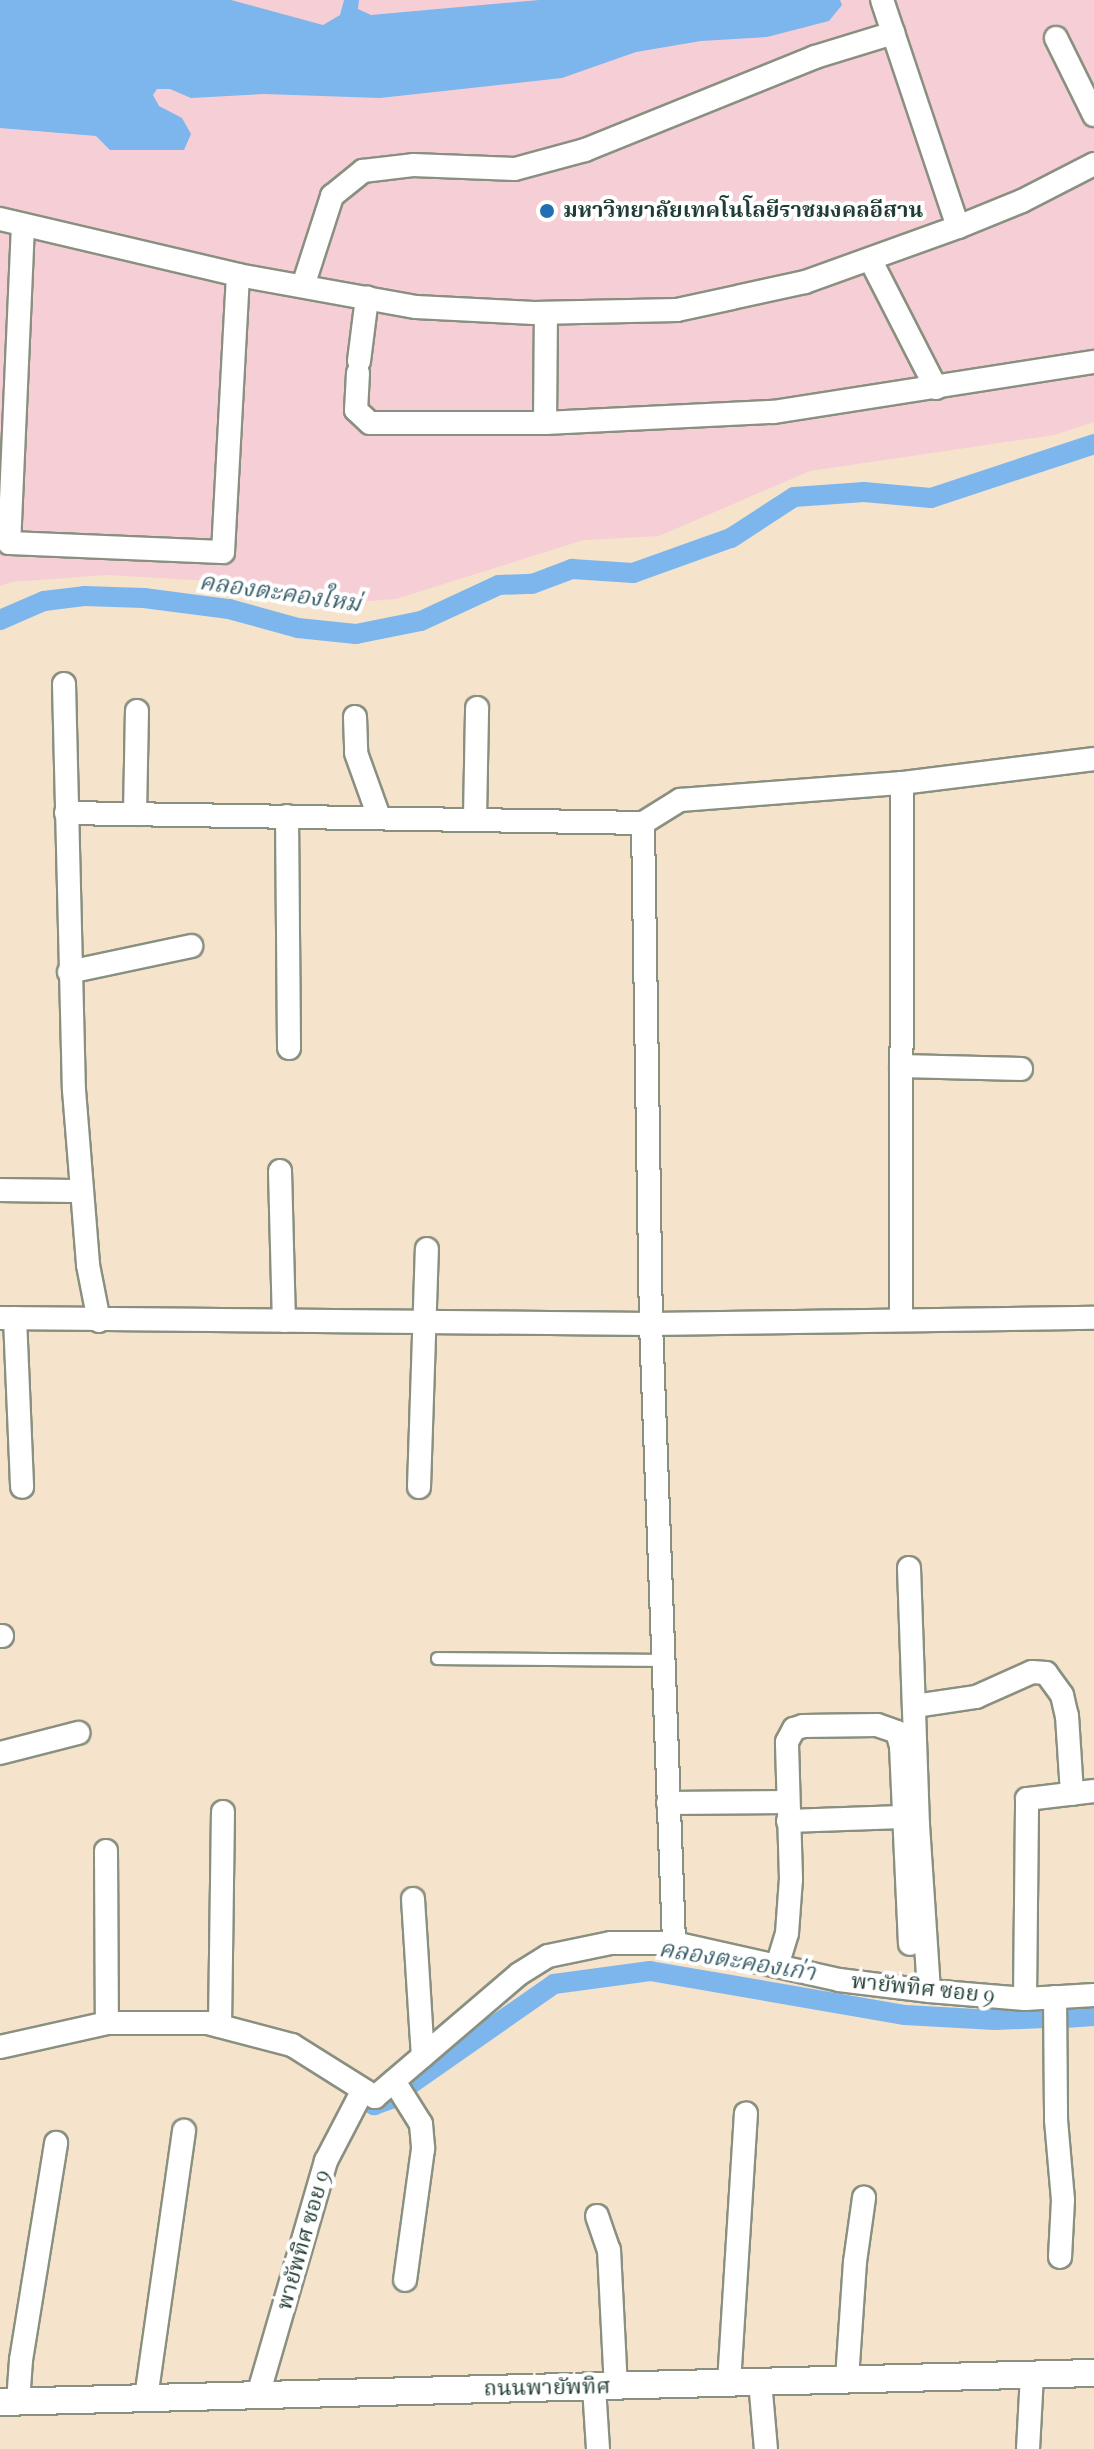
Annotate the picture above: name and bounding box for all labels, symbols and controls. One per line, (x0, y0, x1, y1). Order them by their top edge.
place label: มหาวิทยาลัยเทคโนโลยีราชมงคลอีสาน (563, 198, 923, 224)
marker: มหาวิทยาลัยเทคโนโลยีราชมงคลอีสาน (538, 202, 556, 220)
water label: คลองตะคองใหม่ (197, 567, 363, 619)
water label: คลองตะคองเก่า (657, 1934, 817, 1988)
street label: พายัพทิศ ซอย 9 (850, 1968, 996, 2010)
street label: พายัพทิศ ซอย 9 (271, 2167, 337, 2313)
street label: ถนนพายัพทิศ (483, 2374, 611, 2402)

